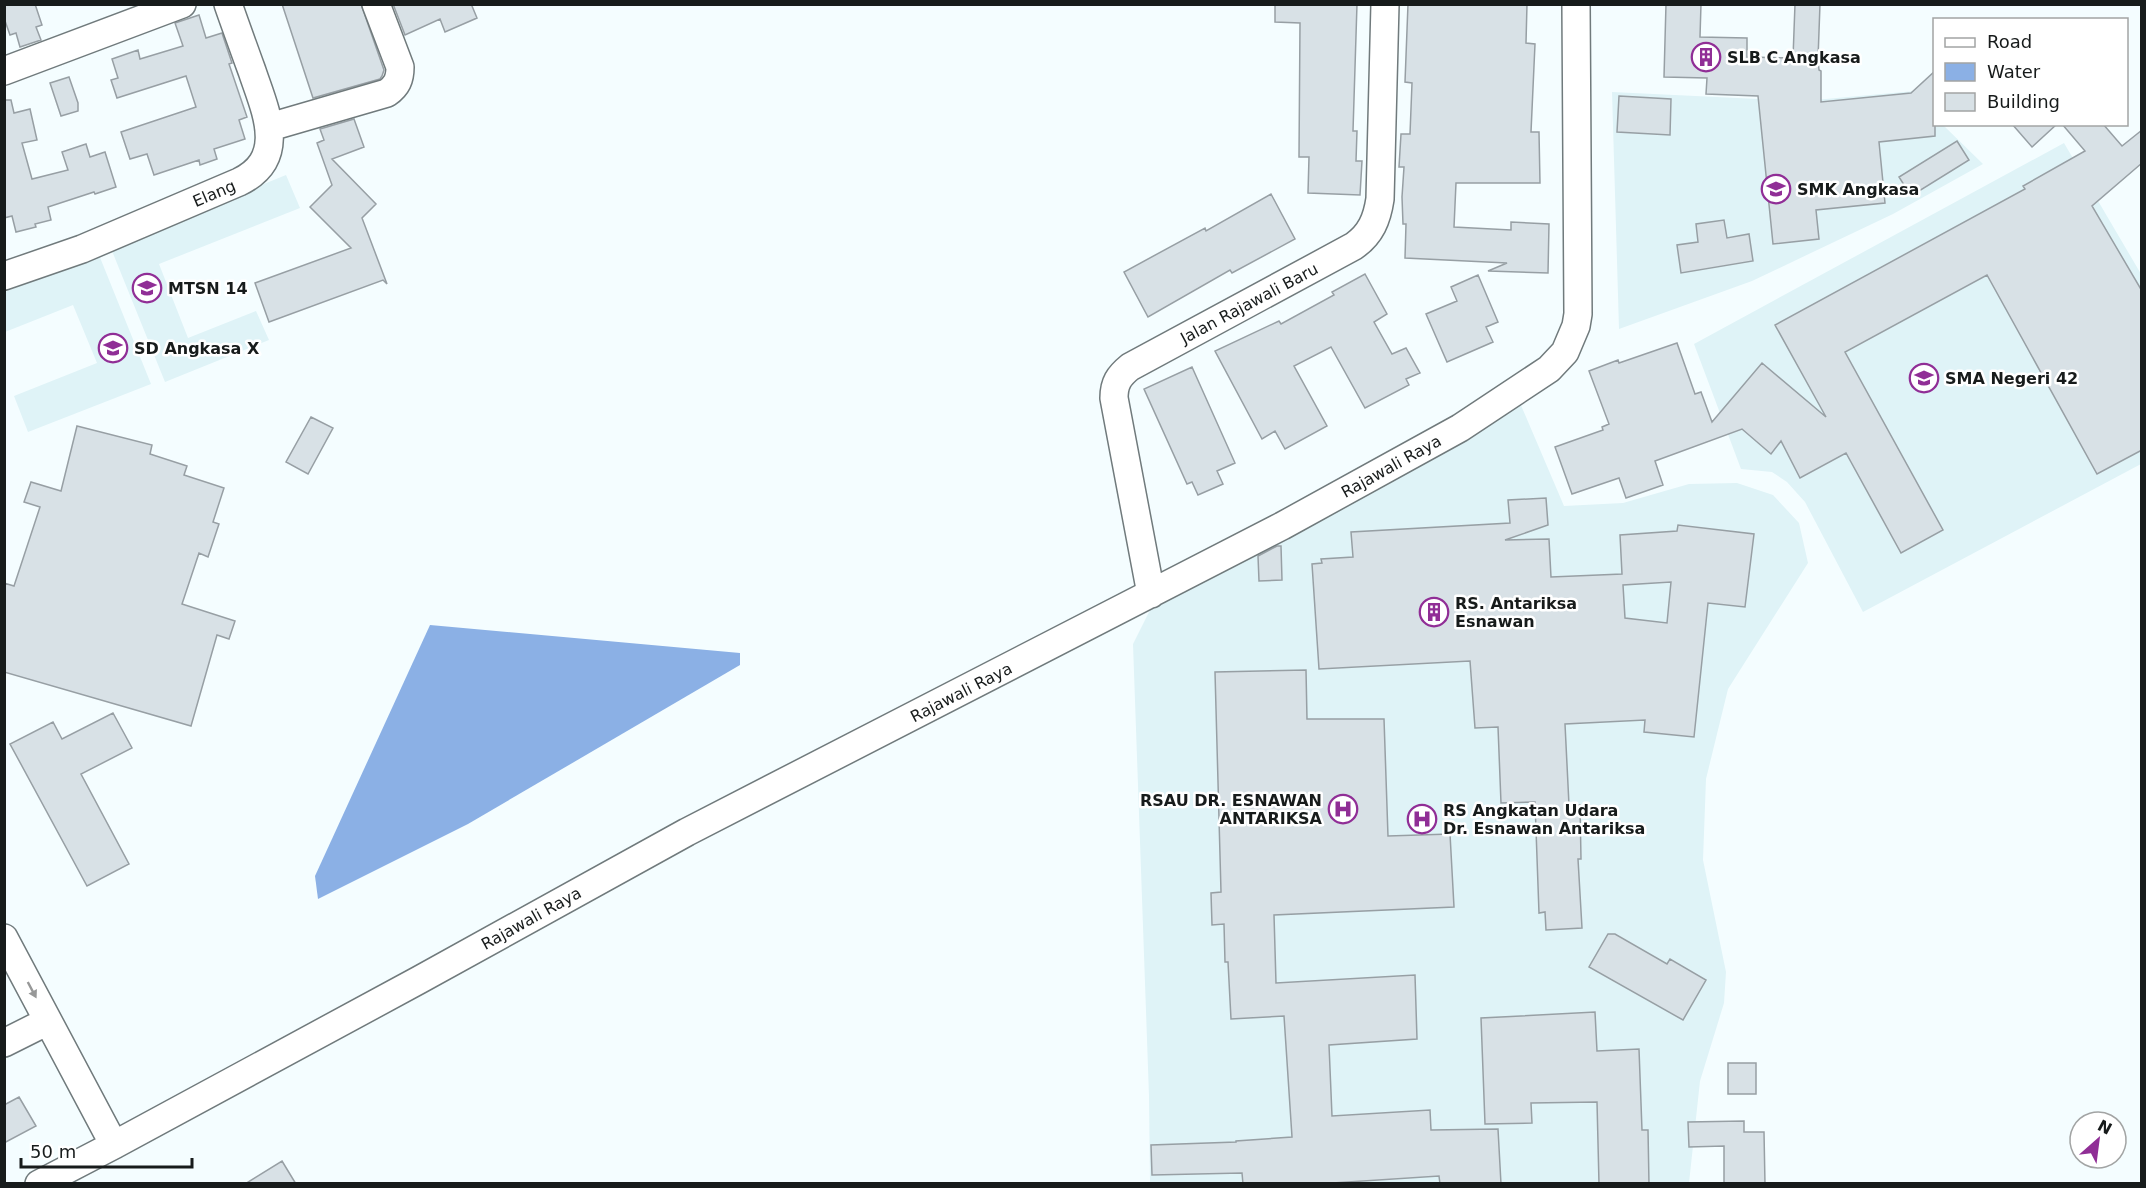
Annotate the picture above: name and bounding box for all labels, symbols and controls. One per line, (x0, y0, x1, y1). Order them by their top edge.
legend (1933, 18, 2128, 126)
text: Road (1987, 31, 2032, 52)
building icon: SLB C Angkasa (1690, 41, 1722, 73)
place label: SLB C Angkasa (1727, 48, 1861, 67)
text: Water (1987, 61, 2041, 82)
text: Building (1987, 91, 2060, 112)
school or university icon: SMK Angkasa (1760, 173, 1792, 205)
street label: Elang (190, 176, 238, 211)
place label: SMK Angkasa (1797, 180, 1919, 199)
street label: Jalan Rajawali Baru (1176, 259, 1321, 348)
school or university icon: MTSN 14 (131, 272, 163, 304)
place label: MTSN 14 (168, 279, 248, 298)
school or university icon: SD Angkasa X (97, 332, 129, 364)
place label: SD Angkasa X (134, 339, 260, 358)
school or university icon: SMA Negeri 42 (1908, 362, 1940, 394)
place label: SMA Negeri 42 (1945, 369, 2078, 388)
street label: Rajawali Raya (1338, 431, 1445, 502)
place label: RS. Antariksa Esnawan (1455, 594, 1577, 631)
building icon: RS. Antariksa Esnawan (1418, 596, 1450, 628)
street label: Rajawali Raya (907, 659, 1015, 726)
place label: RSAU DR. ESNAWAN ANTARIKSA (1140, 791, 1323, 828)
hospital icon: RSAU DR. ESNAWAN ANTARIKSA (1327, 793, 1359, 825)
place label: RS Angkatan Udara Dr. Esnawan Antariksa (1443, 801, 1645, 838)
hospital icon: RS Angkatan Udara Dr. Esnawan Antariksa (1406, 803, 1438, 835)
street label: Rajawali Raya (478, 883, 585, 954)
one-way arrow (27, 982, 37, 999)
north arrow (2068, 1110, 2128, 1170)
text: N (2094, 1116, 2115, 1139)
scale bar (21, 1131, 192, 1169)
text: 50 m (30, 1141, 76, 1162)

